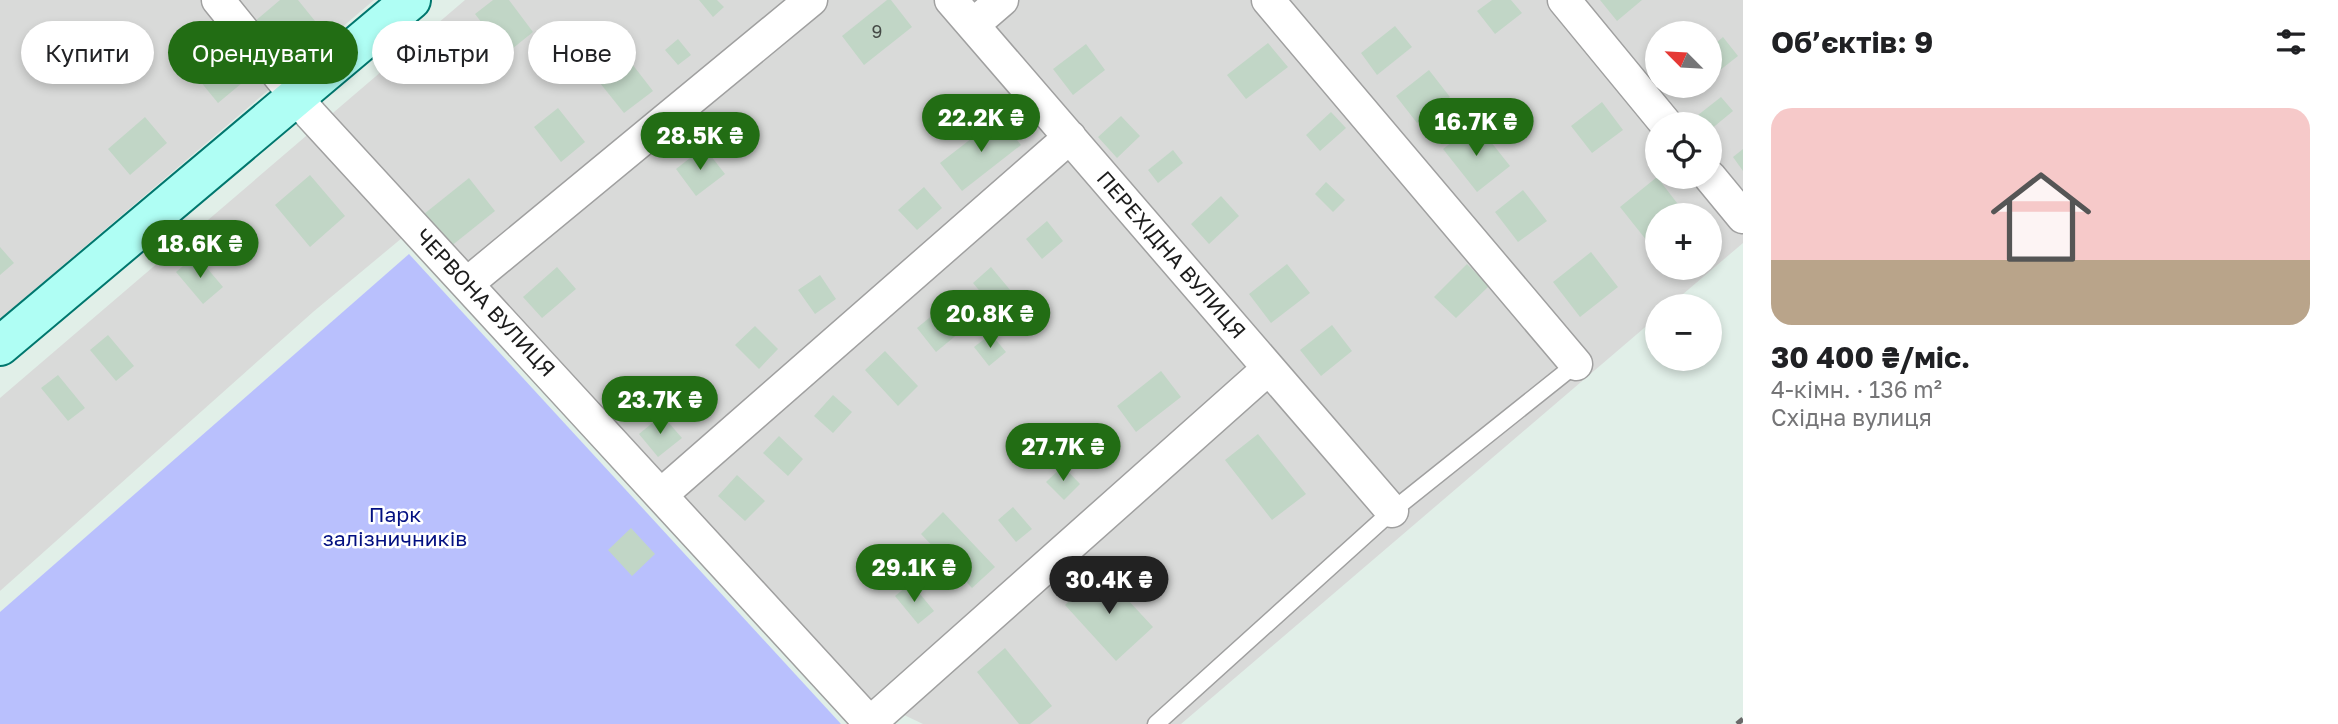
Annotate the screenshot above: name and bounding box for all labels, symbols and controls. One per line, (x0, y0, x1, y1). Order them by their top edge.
house number: 9 (872, 20, 882, 42)
chip: Купити (21, 21, 154, 84)
chip: Орендувати (168, 21, 358, 84)
chip: Фільтри (372, 21, 514, 84)
chip: Нове (528, 21, 636, 84)
north arrow (1645, 21, 1722, 98)
map controls (1645, 21, 1722, 371)
icon: filters (2272, 23, 2310, 61)
text: Об’єктів: 9 (1771, 24, 1933, 60)
pin: 22.2K ₴ (916, 94, 1046, 154)
pin: 16.7K ₴ (1411, 99, 1541, 158)
text: 22.2K ₴ (938, 103, 1024, 131)
text: 16.7K ₴ (1435, 107, 1517, 135)
button: locate (1645, 112, 1722, 189)
pin: 28.5K ₴ (635, 113, 765, 172)
text: 28.5K ₴ (657, 121, 743, 149)
icon: home (1978, 154, 2104, 280)
street label: ПЕРЕХІДНА ВУЛИЦЯ (1092, 165, 1252, 344)
button: + (1645, 203, 1722, 280)
pin: 18.6K ₴ (135, 220, 265, 280)
street label: ЧЕРВОНА ВУЛИЦЯ (410, 223, 561, 382)
text: 18.6K ₴ (158, 229, 243, 257)
pin: 20.8K ₴ (925, 290, 1055, 350)
button: − (1645, 294, 1722, 371)
text: 20.8K ₴ (946, 299, 1034, 327)
text: 30 400 ₴/міс. (1771, 339, 1970, 375)
text: 4-кімн. · 136 m² (1771, 375, 1942, 403)
pin: 23.7K ₴ (595, 376, 725, 436)
text: 23.7K ₴ (618, 385, 702, 413)
text: Східна вулиця (1771, 403, 1932, 431)
pin: 27.7K ₴ (998, 424, 1128, 483)
text: 27.7K ₴ (1022, 432, 1104, 460)
park label: Парк залізничників (323, 501, 467, 551)
pin: 29.1K ₴ (849, 544, 979, 604)
text: 29.1K ₴ (872, 553, 956, 581)
pin: 30.4K ₴ (1044, 556, 1174, 616)
text: 30.4K ₴ (1065, 565, 1153, 593)

